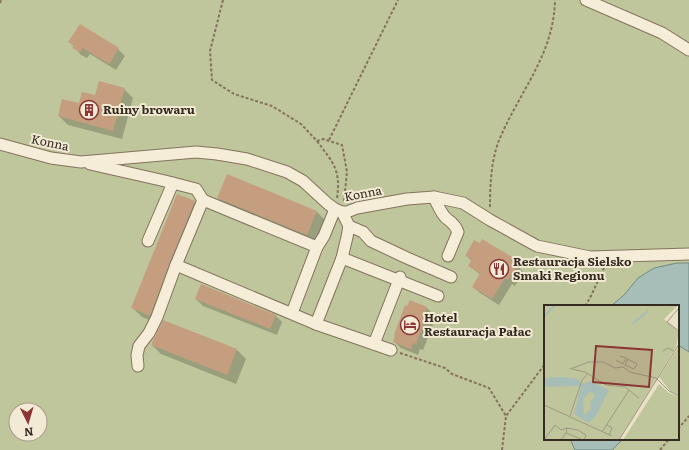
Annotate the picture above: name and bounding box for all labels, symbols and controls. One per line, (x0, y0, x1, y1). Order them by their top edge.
building icon: Ruiny browaru (78, 99, 100, 121)
place label: Ruiny browaru (103, 100, 195, 118)
street label: Konna (30, 129, 71, 155)
street label: Konna (342, 180, 384, 205)
place label: Restauracja Sielsko Smaki Regionu (513, 252, 632, 284)
restaurant icon: Restauracja Sielsko Smaki Regionu (488, 258, 510, 280)
inset map (544, 305, 679, 440)
place label: Hotel Restauracja Pałac (424, 308, 532, 340)
hotel icon: Hotel Restauracja Pałac (399, 314, 421, 336)
north arrow (8, 402, 48, 442)
text: N (24, 425, 34, 441)

